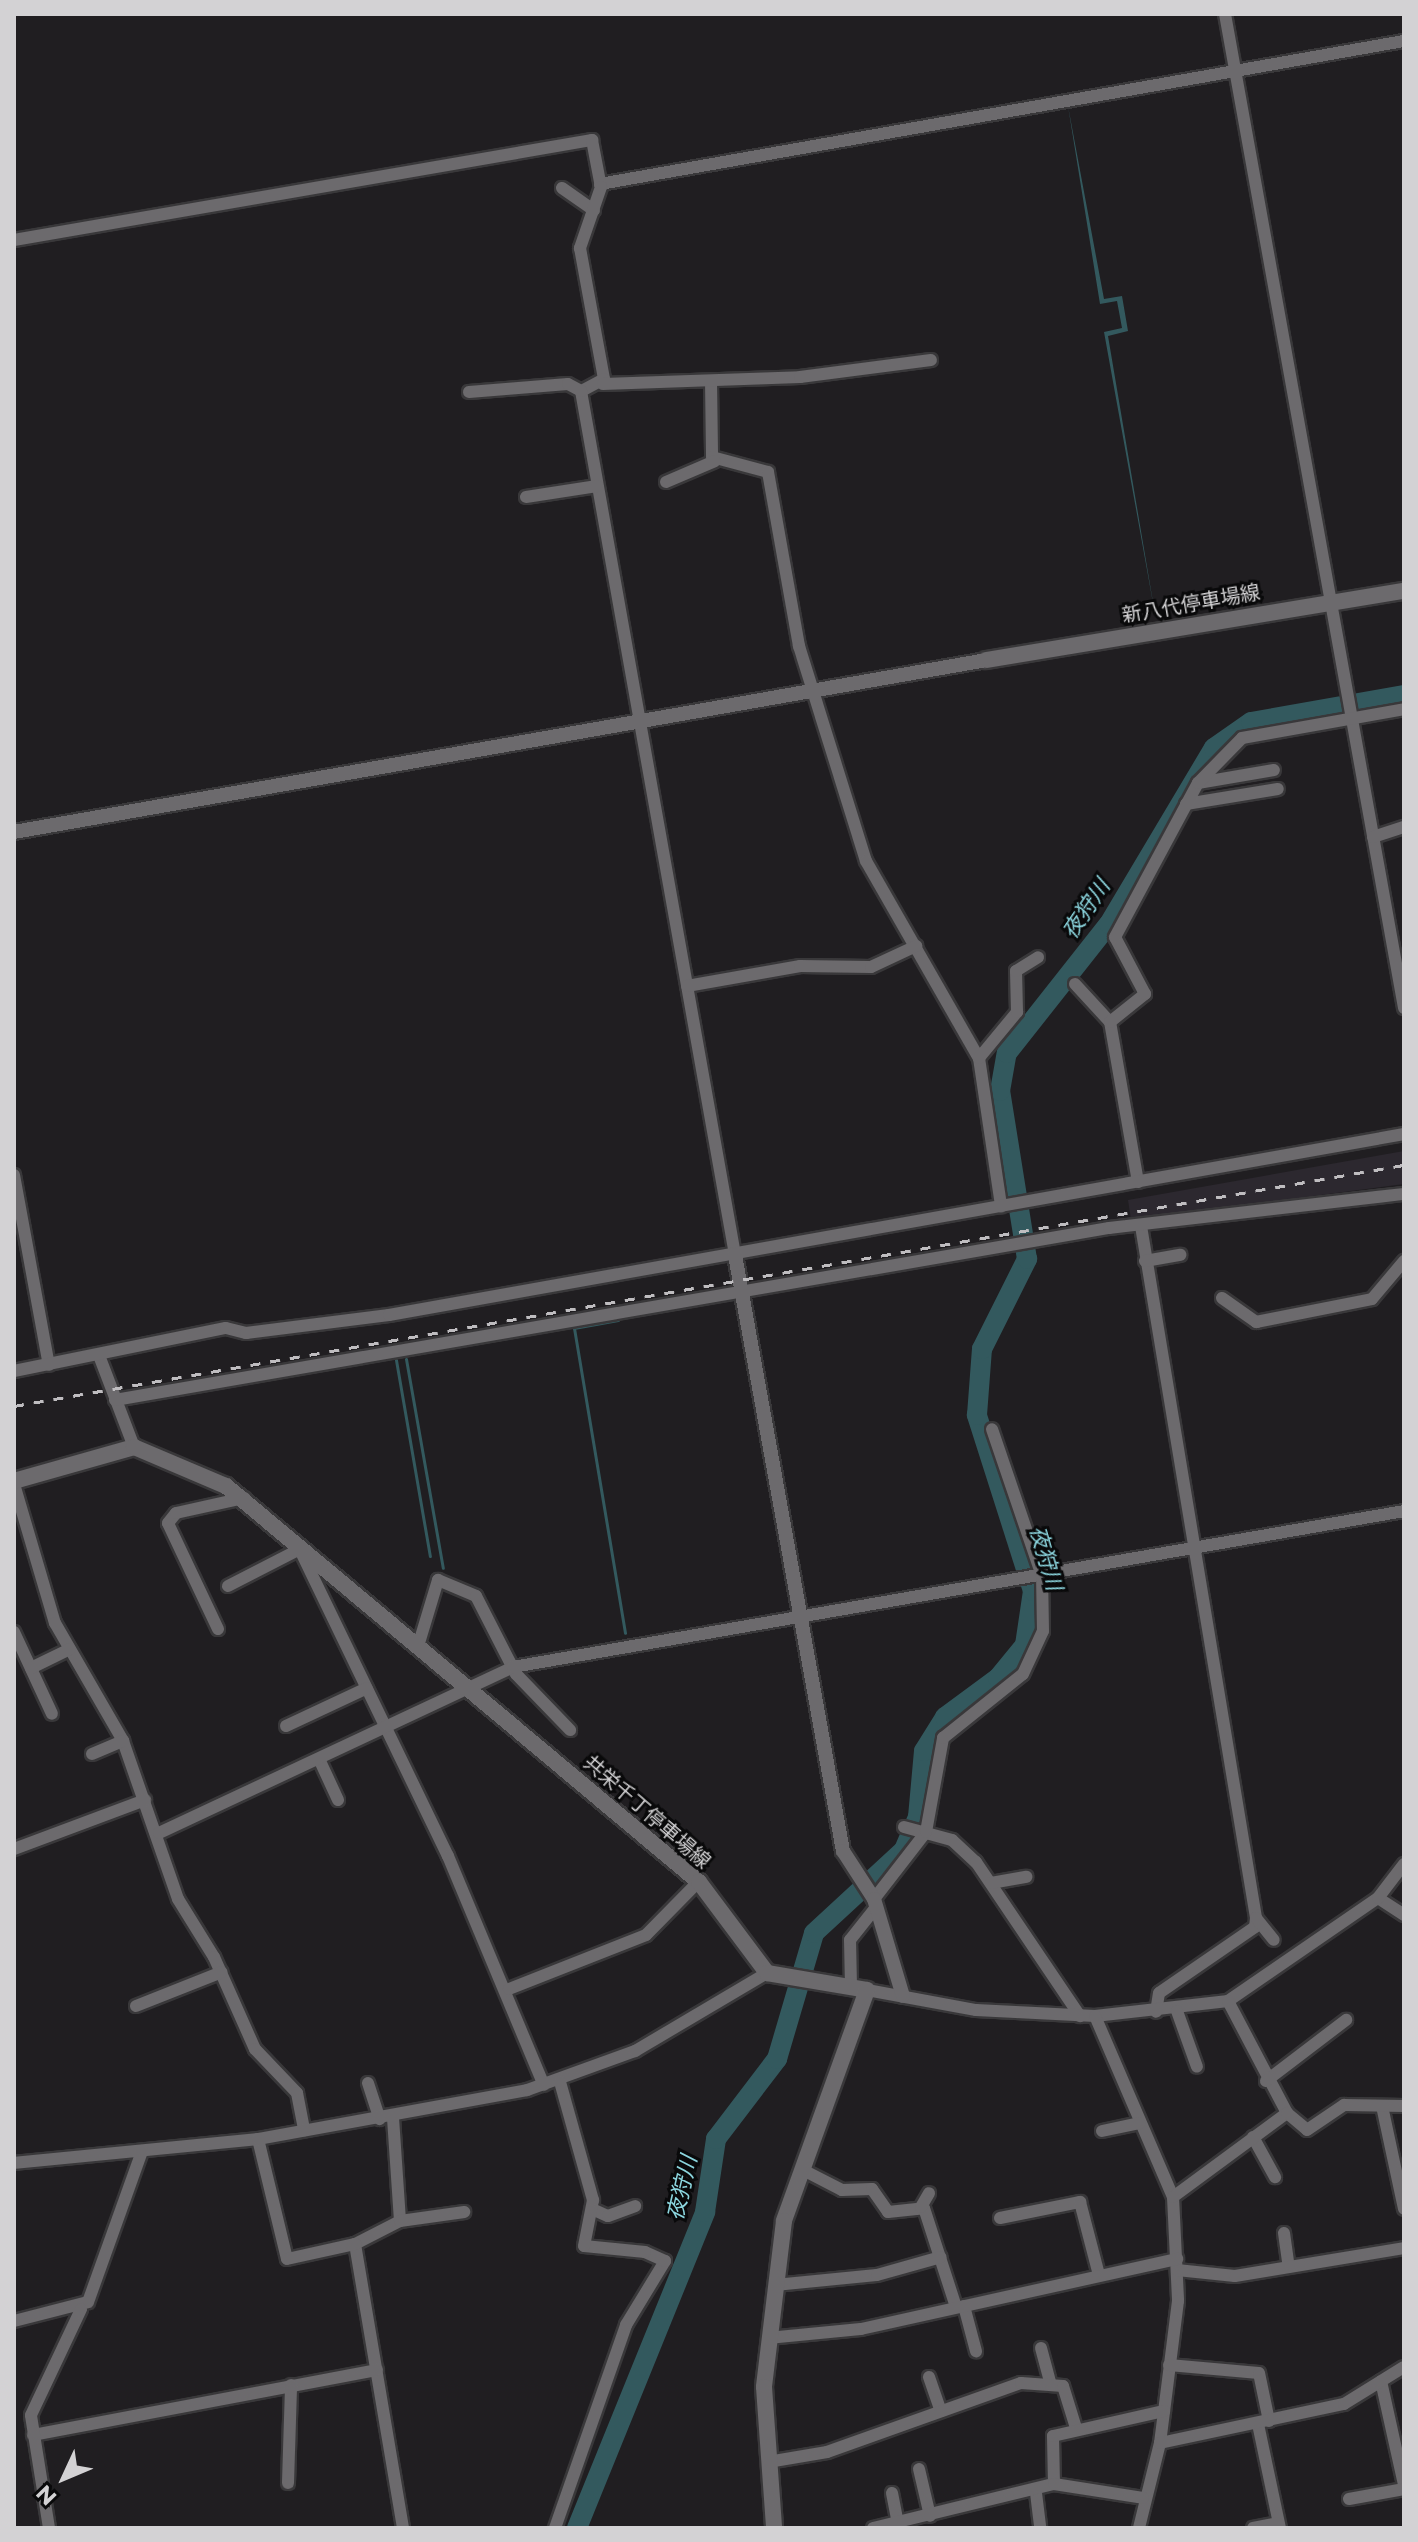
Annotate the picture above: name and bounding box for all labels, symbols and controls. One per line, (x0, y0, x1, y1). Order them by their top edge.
street label: 新八代停車場線 (1120, 580, 1262, 628)
water label: 夜狩川 (1057, 874, 1115, 944)
water label: 夜狩川 (1024, 1523, 1068, 1593)
street label: 共栄千丁停車場線 (579, 1750, 715, 1874)
water label: 夜狩川 (662, 2153, 702, 2223)
north arrow (24, 2438, 104, 2518)
text: N (30, 2479, 62, 2511)

